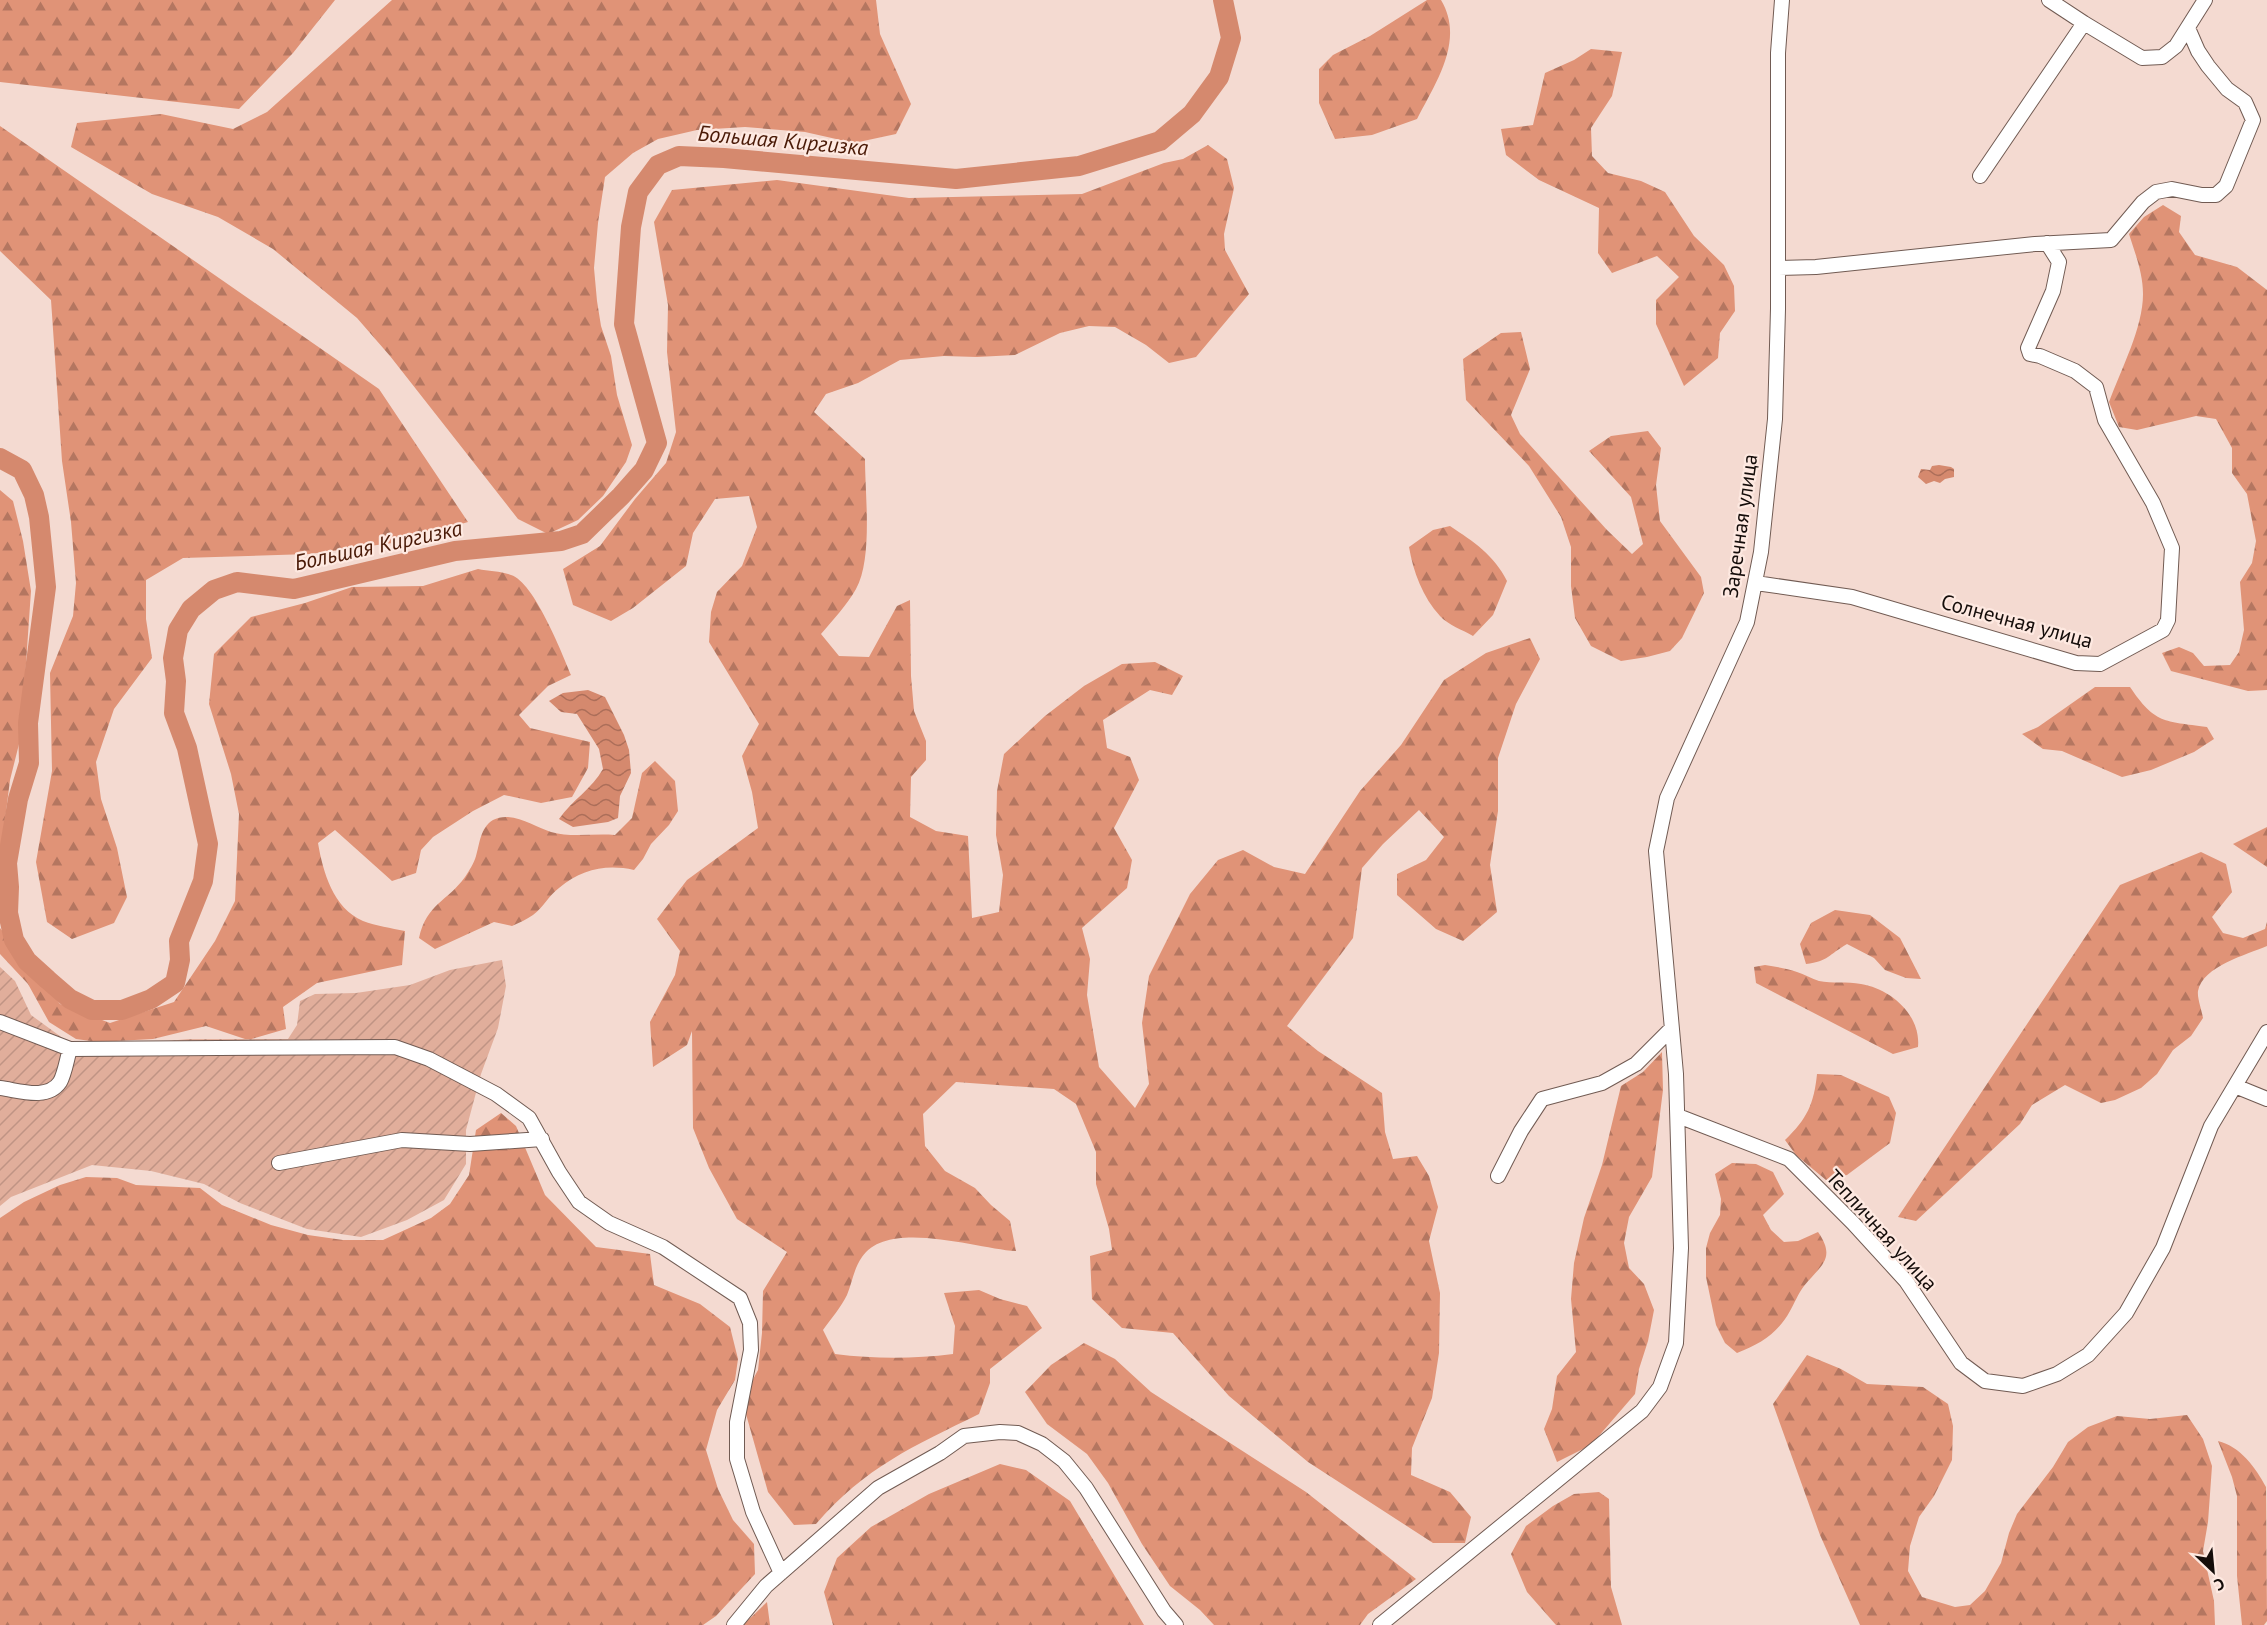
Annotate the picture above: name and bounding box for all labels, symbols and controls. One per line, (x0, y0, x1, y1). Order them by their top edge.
water label: Большая Киргизка (697, 119, 870, 161)
street label: Заречная улица (1717, 452, 1763, 600)
water label: Большая Киргизка (292, 514, 465, 576)
street label: Солнечная улица (1938, 588, 2096, 654)
street label: Тепличная улица (1820, 1164, 1944, 1296)
north arrow (2183, 1541, 2243, 1601)
text: С (2211, 1574, 2228, 1595)

